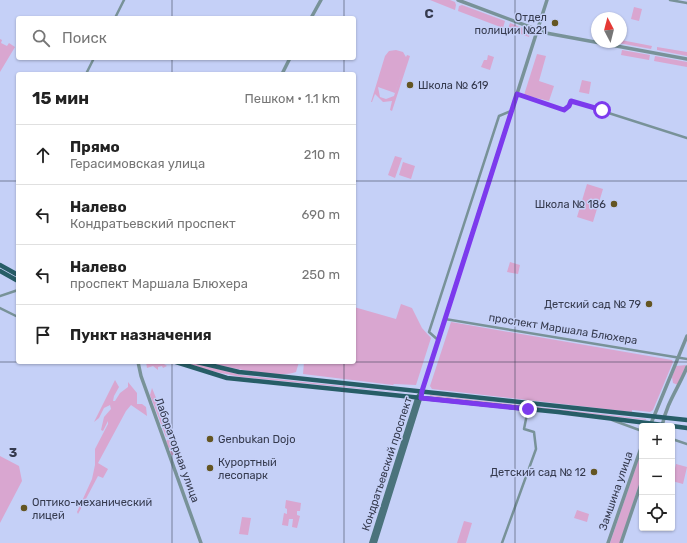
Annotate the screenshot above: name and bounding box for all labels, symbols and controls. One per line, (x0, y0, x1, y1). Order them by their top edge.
text: C (424, 6, 434, 21)
place label: Отдел полиции №21 (474, 11, 547, 37)
north arrow (591, 12, 627, 48)
search box (16, 16, 356, 60)
marker: Отдел полиции №21 (550, 18, 560, 28)
icon: search (30, 27, 52, 49)
text: Поиск (62, 29, 107, 47)
place label: Школа № 619 (418, 79, 489, 92)
marker: Школа № 619 (405, 80, 415, 90)
text: 15 мин (32, 88, 89, 108)
text: Пешком · 1.1 km (245, 91, 340, 106)
route start (593, 101, 611, 119)
text: Прямо (70, 138, 120, 156)
icon: ahead (32, 144, 54, 166)
text: 210 m (304, 147, 340, 162)
text: Герасимовская улица (70, 156, 205, 171)
text: Налево (70, 198, 127, 216)
place label: Школа № 186 (535, 198, 606, 211)
marker: Школа № 186 (609, 199, 619, 209)
icon: left (32, 204, 54, 226)
text: 690 m (301, 207, 340, 222)
text: Кондратьевский проспект (70, 216, 236, 231)
text: Налево (70, 258, 127, 276)
icon: left (32, 264, 54, 286)
text: 250 m (302, 267, 340, 282)
text: проспект Маршала Блюхера (70, 276, 248, 291)
place label: Детский сад № 79 (544, 298, 641, 311)
marker: Детский сад № 79 (644, 299, 654, 309)
street label: проспект Маршала Блюхера (488, 311, 638, 347)
icon: arrive (32, 324, 54, 346)
text: Пункт назначения (70, 326, 212, 344)
street label: Кондратьевский проспект (359, 395, 415, 533)
street label: Лабораторная улица (152, 396, 202, 504)
route end (519, 400, 537, 418)
map controls (639, 423, 675, 531)
button: + (639, 423, 675, 459)
place label: Genbukan Dojo (218, 433, 295, 446)
marker: Genbukan Dojo (205, 434, 215, 444)
text: 3 (9, 445, 18, 460)
street label: Замшина улица (596, 450, 636, 532)
place label: Курортный лесопарк (218, 456, 277, 482)
button: − (639, 459, 675, 495)
marker: Курортный лесопарк (205, 463, 215, 473)
place label: Детский сад № 12 (490, 466, 586, 479)
marker: Детский сад № 12 (589, 467, 599, 477)
button: locate (639, 495, 675, 531)
place label: Оптико-механический лицей (32, 496, 152, 522)
marker: Оптико-механический лицей (19, 503, 29, 513)

